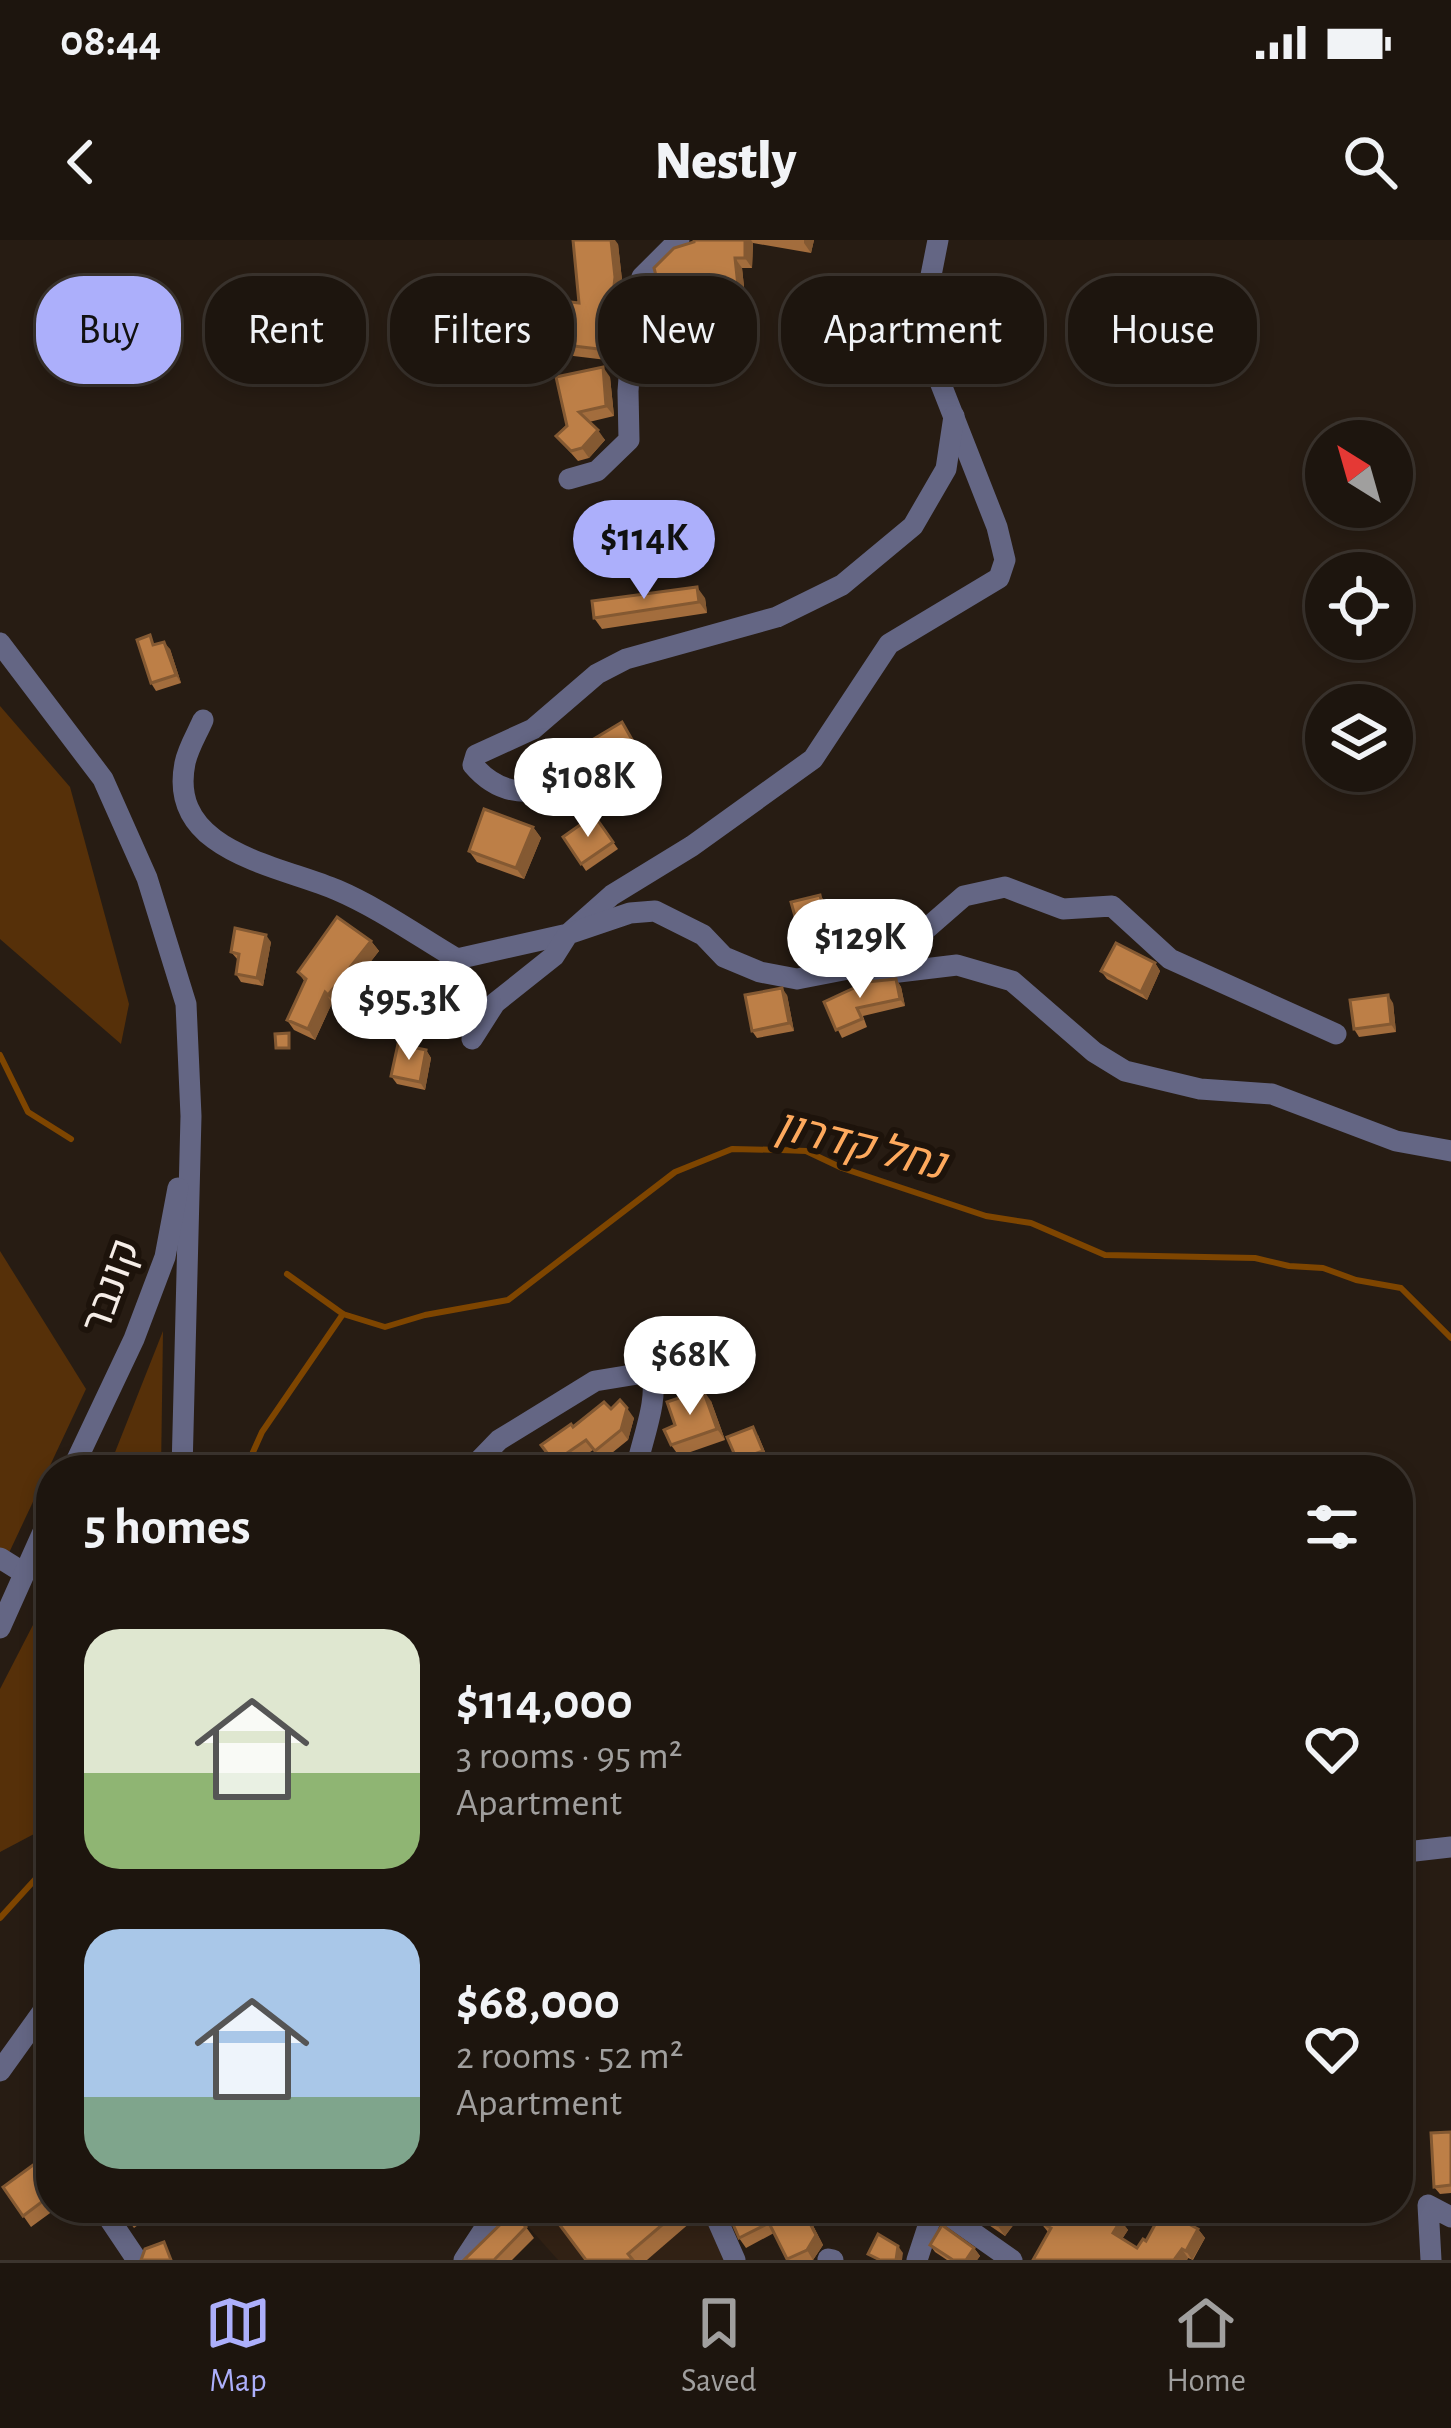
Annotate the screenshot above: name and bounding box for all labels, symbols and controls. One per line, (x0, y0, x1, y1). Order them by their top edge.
text: 08:44 (60, 19, 161, 64)
icon: back (48, 129, 114, 195)
icon: search (1337, 129, 1403, 195)
text: Nestly (655, 135, 796, 189)
chip: Buy (36, 276, 181, 384)
chip: Rent (205, 276, 366, 384)
chip: Filters (390, 276, 574, 384)
chip: New (598, 276, 757, 384)
chip: Apartment (781, 276, 1044, 384)
chip: House (1068, 276, 1257, 384)
north arrow (1305, 420, 1413, 528)
map controls (1305, 420, 1413, 792)
pin: $114K (560, 500, 728, 602)
text: $114K (600, 519, 688, 558)
button: locate (1305, 552, 1413, 660)
button: layers (1305, 684, 1413, 792)
pin: $108K (504, 738, 672, 840)
text: $108K (541, 757, 635, 796)
pin: $129K (776, 899, 944, 1001)
text: $129K (814, 918, 906, 957)
pin: $95.3K (311, 961, 507, 1063)
text: $95.3K (358, 980, 460, 1019)
water label: נחל קדרון (771, 1103, 952, 1190)
street label: קונבר (75, 1233, 148, 1339)
pin: $68K (619, 1316, 761, 1418)
text: $68K (651, 1335, 729, 1374)
icon: filters (1299, 1494, 1365, 1560)
text: 5 homes (84, 1502, 251, 1553)
icon: home (180, 1677, 324, 1821)
text: $114,000 (456, 1677, 633, 1728)
icon: heart (1299, 1716, 1365, 1782)
text: 3 rooms · 95 m² (456, 1737, 682, 1776)
text: Apartment (456, 1784, 622, 1823)
icon: home (180, 1977, 324, 2121)
text: $68,000 (456, 1977, 620, 2028)
icon: heart (1299, 2016, 1365, 2082)
text: 2 rooms · 52 m² (456, 2037, 683, 2076)
text: Apartment (456, 2084, 622, 2123)
tab: Map (205, 2290, 271, 2402)
tab: Saved (681, 2290, 757, 2402)
tab: Home (1167, 2290, 1246, 2402)

